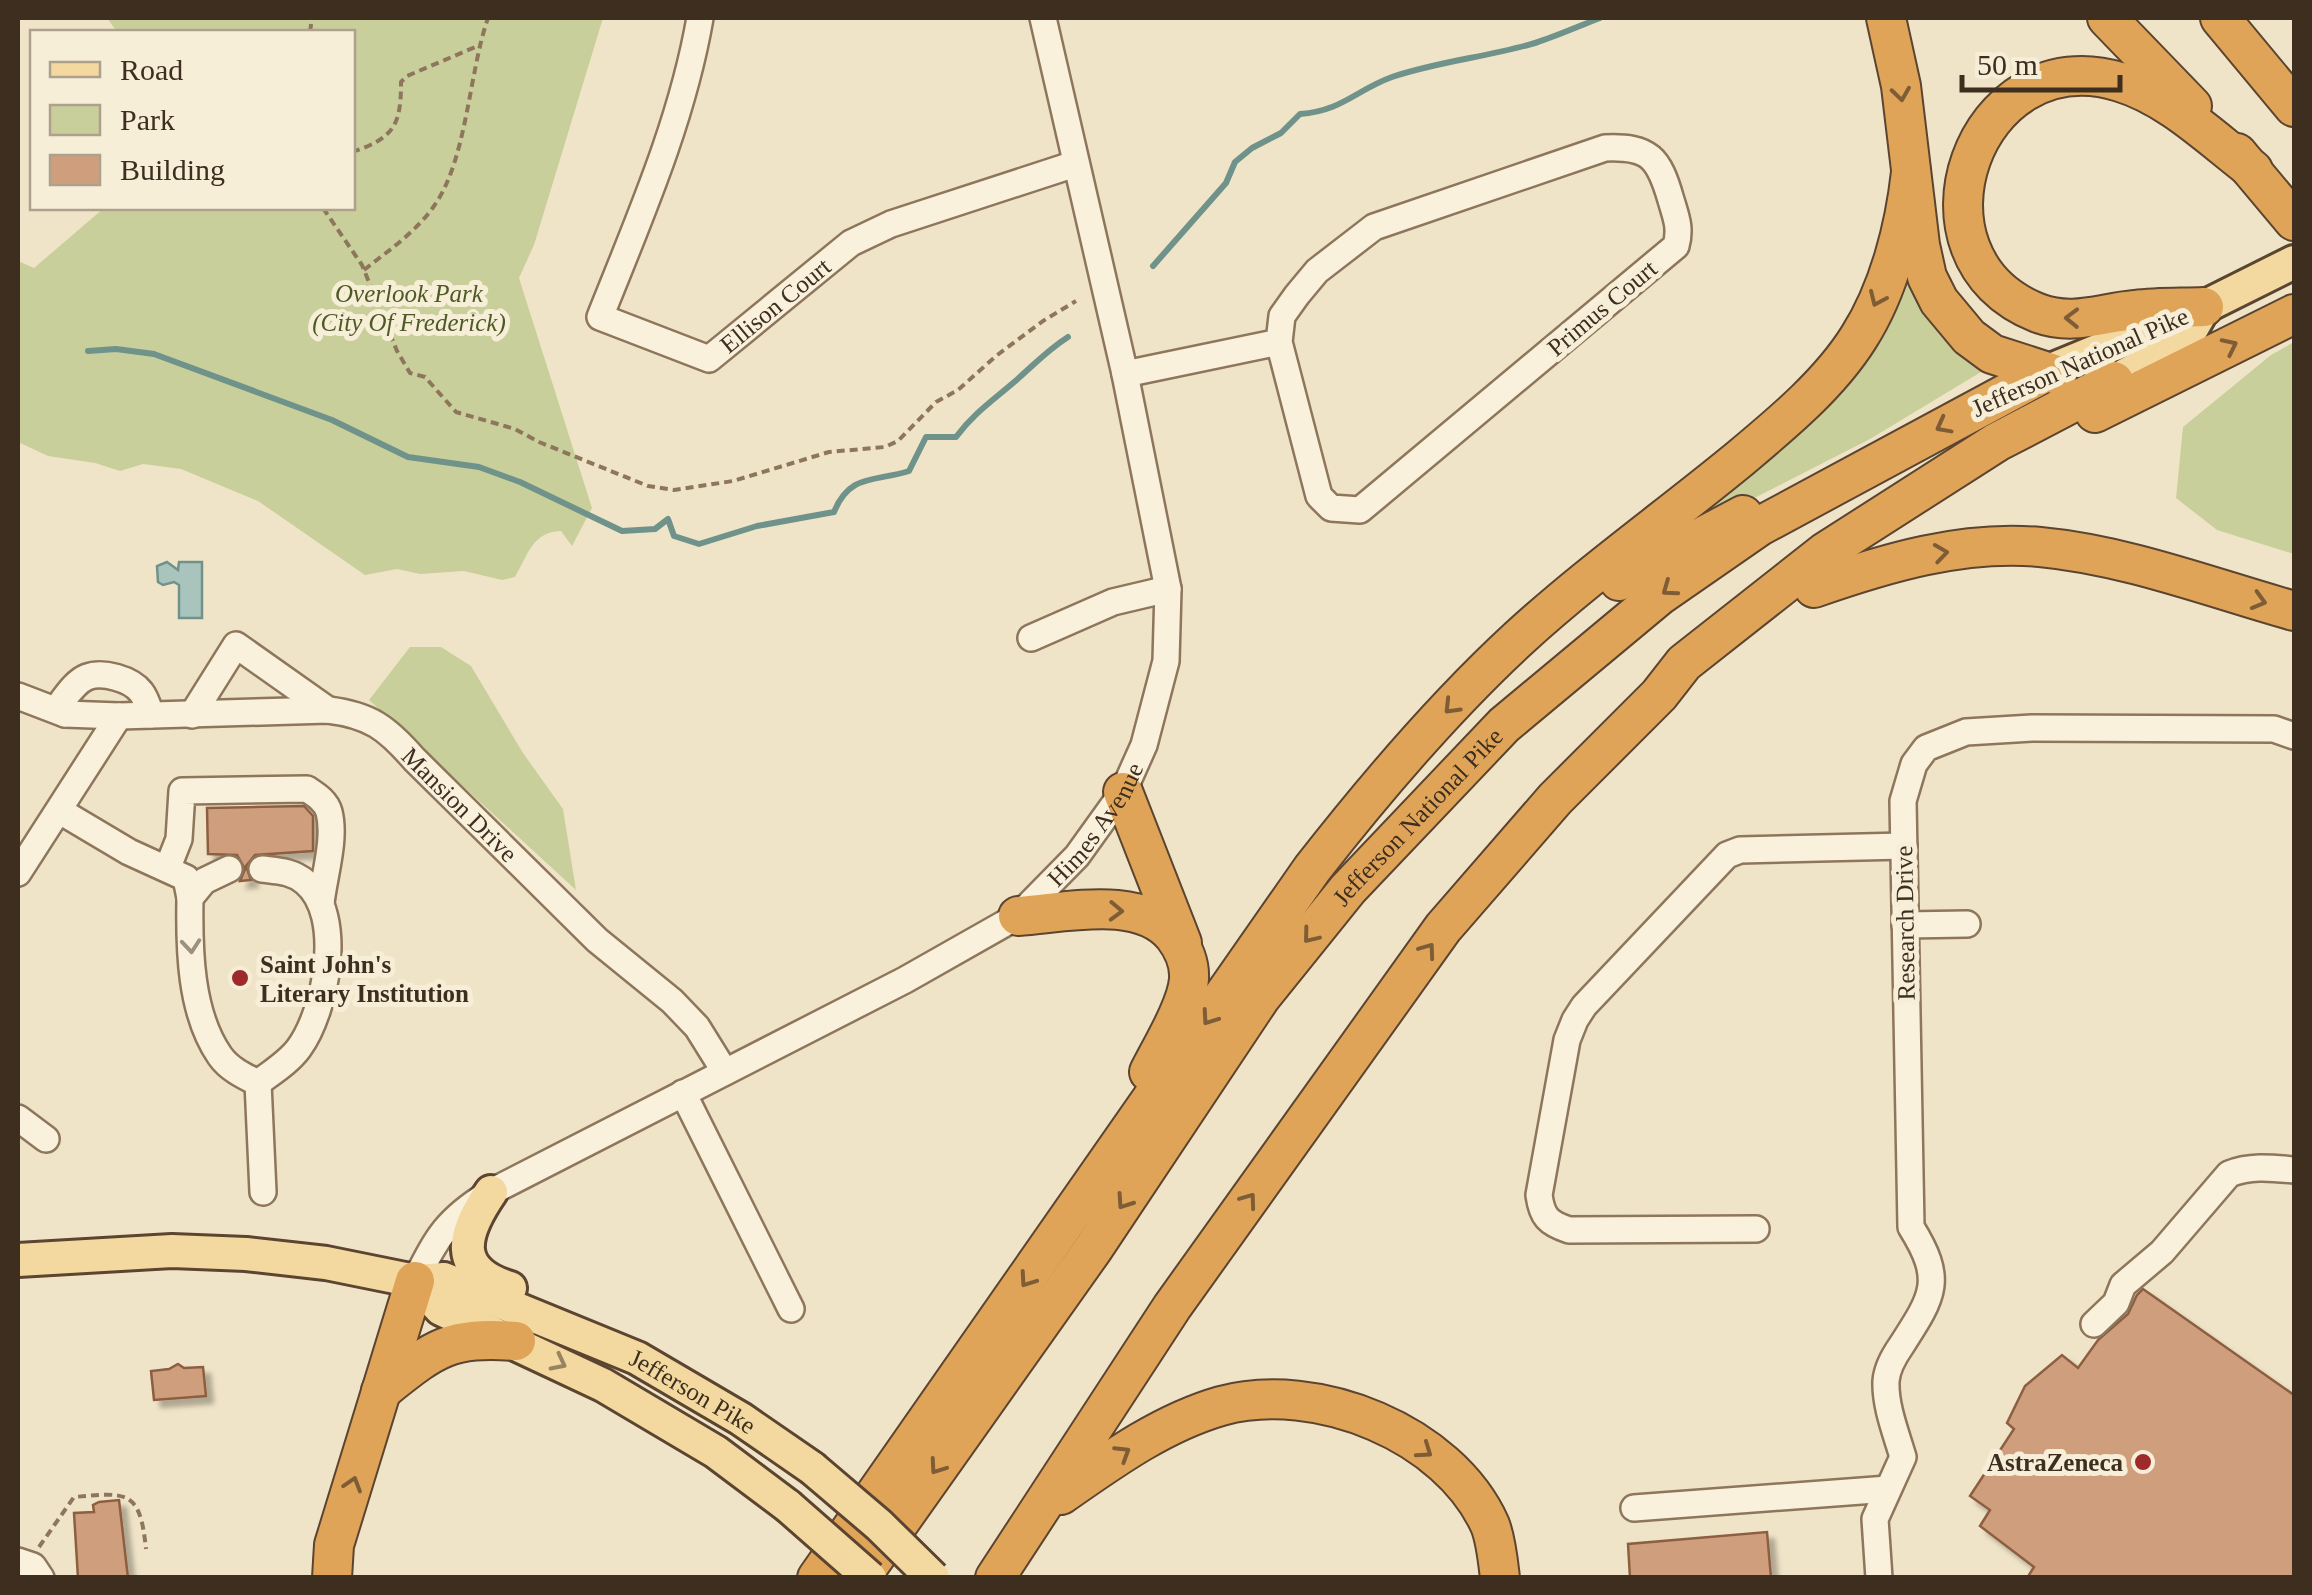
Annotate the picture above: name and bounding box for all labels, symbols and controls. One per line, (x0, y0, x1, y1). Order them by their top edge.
legend (30, 30, 355, 210)
scale bar (1962, 30, 2120, 92)
text: 50 m (1977, 48, 2038, 81)
text: Road (120, 53, 183, 86)
one-way arrow (1890, 86, 1911, 103)
text: Park (120, 103, 175, 136)
text: Building (120, 153, 225, 186)
street label: Ellison Court (715, 252, 836, 358)
street label: Primus Court (1542, 255, 1662, 361)
park label: Overlook Park (City Of Frederick) (312, 280, 506, 337)
one-way arrow (1869, 289, 1889, 307)
street label: Jefferson National Pike (1968, 302, 2192, 422)
one-way arrow (2064, 308, 2080, 329)
one-way arrow (2220, 339, 2238, 358)
one-way arrow (1935, 414, 1953, 433)
one-way arrow (1933, 543, 1950, 564)
one-way arrow (1662, 578, 1680, 595)
one-way arrow (2250, 589, 2267, 610)
one-way arrow (1445, 696, 1463, 714)
street label: Jefferson National Pike (1327, 722, 1508, 911)
street label: Mansion Drive (397, 742, 523, 867)
street label: Himes Avenue (1042, 758, 1148, 891)
street label: Research Drive (1890, 845, 1920, 1001)
one-way arrow (1108, 901, 1124, 922)
one-way arrow (1304, 924, 1322, 942)
one-way arrow (179, 938, 201, 954)
one-way arrow (1416, 943, 1434, 961)
place label: Saint John's Literary Institution (260, 951, 469, 1007)
marker: Saint John's Literary Institution (229, 967, 251, 989)
one-way arrow (1203, 1007, 1221, 1026)
one-way arrow (1118, 1190, 1136, 1209)
one-way arrow (1237, 1192, 1255, 1211)
one-way arrow (1021, 1268, 1039, 1287)
street label: Jefferson Pike (626, 1343, 761, 1439)
one-way arrow (548, 1350, 566, 1370)
one-way arrow (1414, 1439, 1432, 1457)
one-way arrow (1112, 1446, 1130, 1465)
place label: AstraZeneca (1987, 1449, 2123, 1476)
marker: AstraZeneca (2132, 1451, 2154, 1473)
one-way arrow (931, 1456, 949, 1475)
one-way arrow (341, 1476, 362, 1493)

